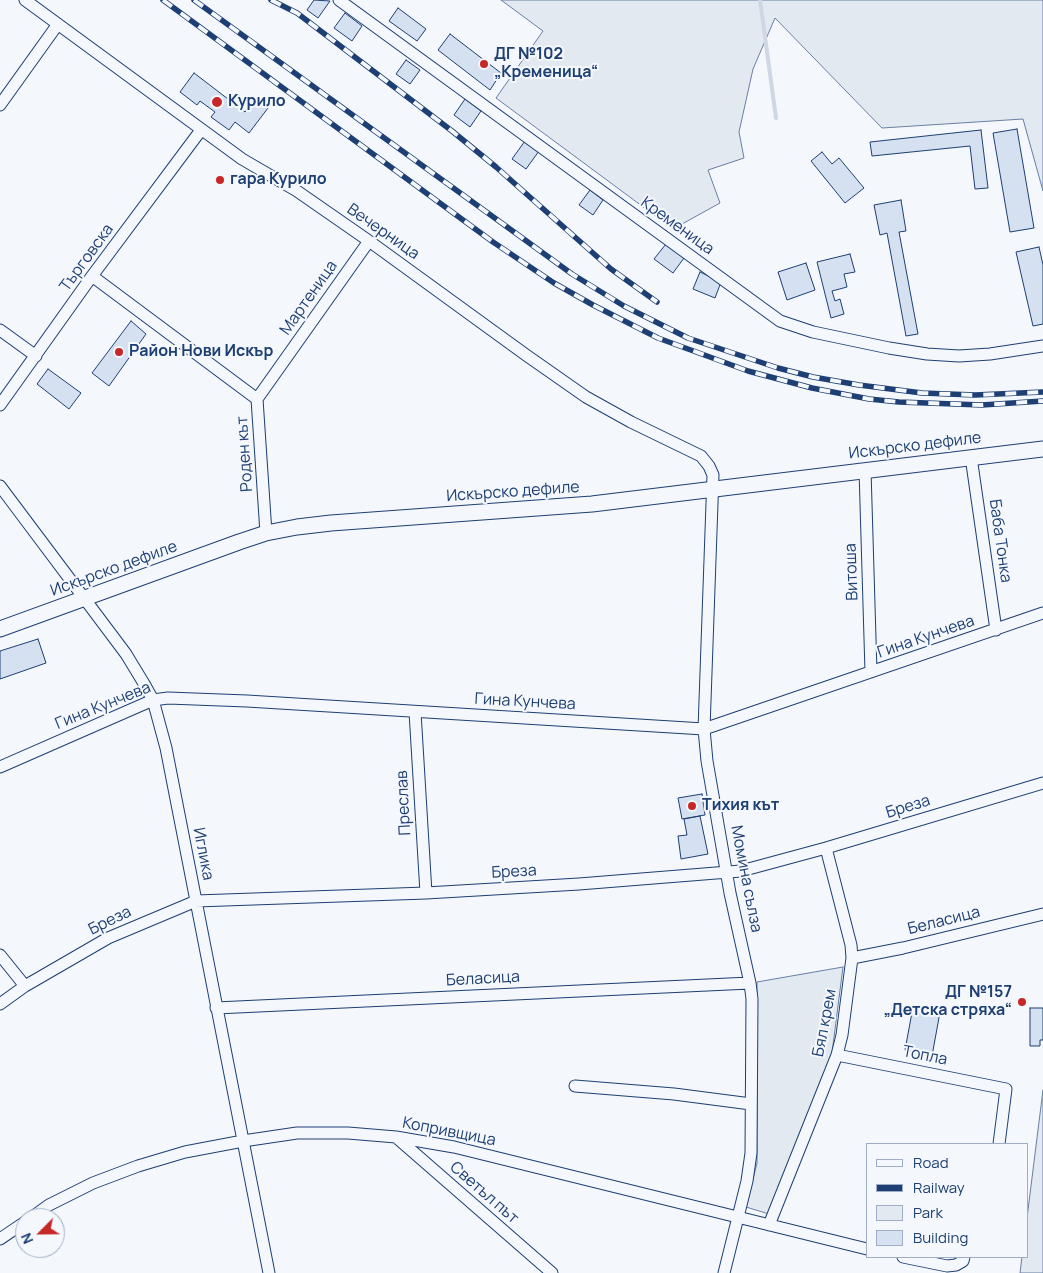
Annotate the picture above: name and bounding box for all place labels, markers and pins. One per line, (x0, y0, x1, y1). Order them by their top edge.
place label: ДГ №102 „Кременица“ (494, 45, 598, 83)
marker: ДГ №102 „Кременица“ (478, 58, 490, 70)
place label: Курило (228, 92, 286, 112)
marker: Курило (210, 95, 224, 109)
place label: гара Курило (230, 170, 327, 190)
marker: гара Курило (214, 174, 226, 186)
place label: Район Нови Искър (129, 342, 273, 362)
marker: Район Нови Искър (113, 346, 125, 358)
place label: Тихия кът (702, 796, 779, 816)
marker: Тихия кът (686, 800, 698, 812)
place label: ДГ №157 „Детска стряха“ (883, 983, 1012, 1021)
marker: ДГ №157 „Детска стряха“ (1016, 996, 1028, 1008)

